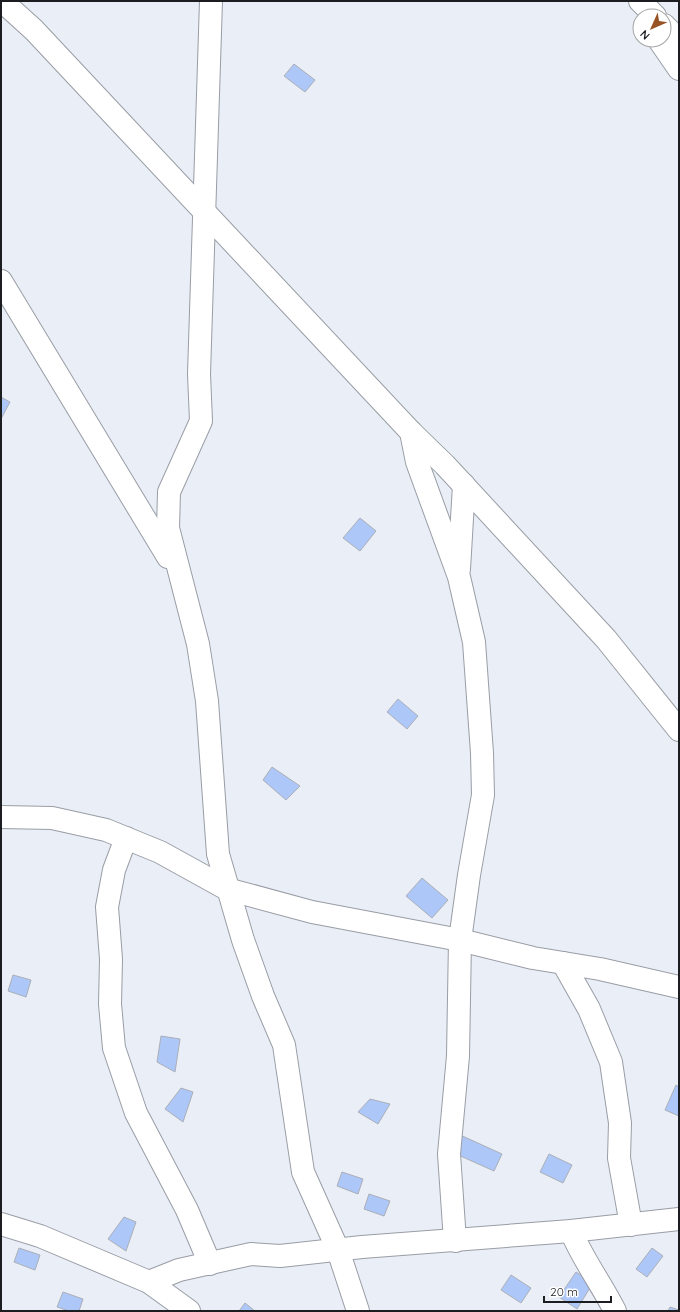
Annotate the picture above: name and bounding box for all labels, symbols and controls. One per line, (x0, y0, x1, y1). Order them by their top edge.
north arrow (632, 8, 672, 48)
text: N (637, 27, 653, 43)
scale bar (544, 1278, 611, 1304)
text: 20 m (550, 1284, 578, 1299)

